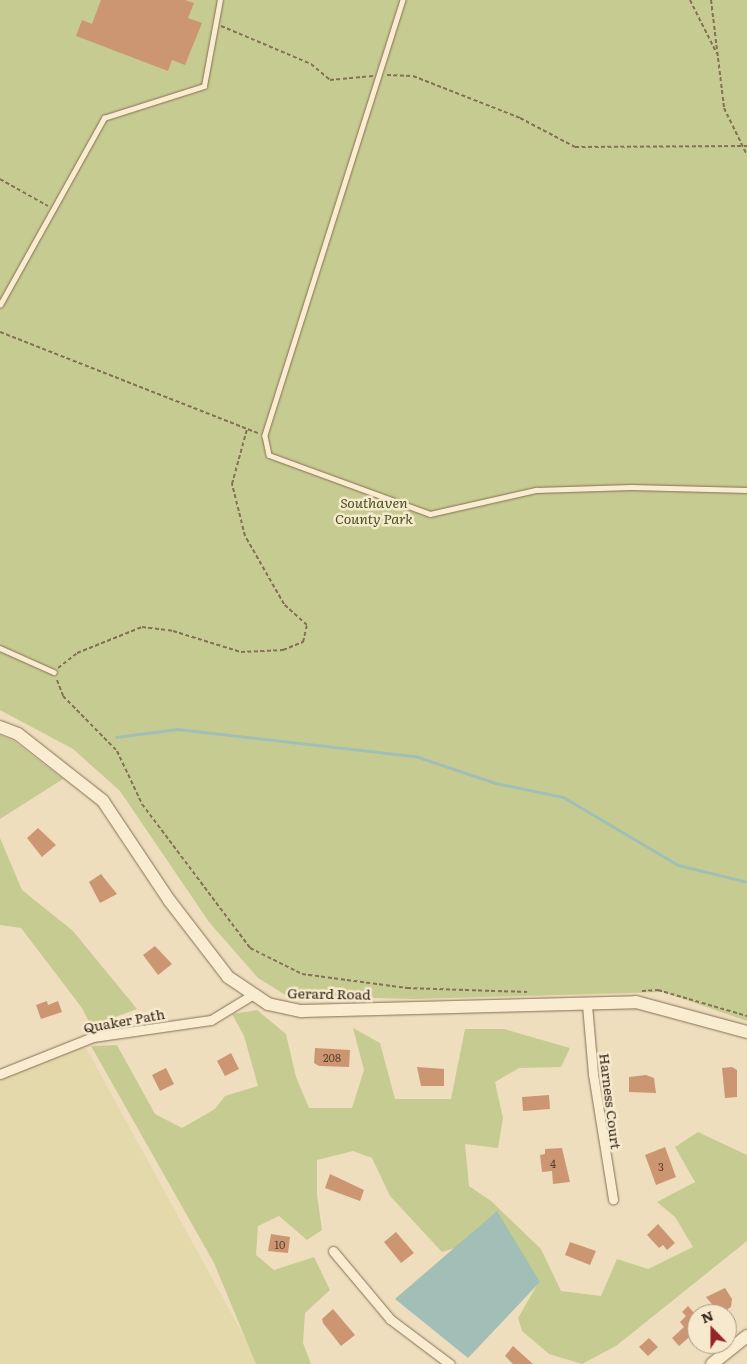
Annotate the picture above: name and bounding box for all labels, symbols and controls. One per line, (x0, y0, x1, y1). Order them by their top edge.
park label: Southaven County Park (335, 494, 413, 526)
street label: Gerard Road (287, 984, 371, 1002)
street label: Quaker Path (82, 1005, 166, 1035)
house number: 208 (323, 1050, 341, 1064)
street label: Harness Court (597, 1052, 625, 1150)
house number: 4 (550, 1156, 556, 1170)
house number: 3 (658, 1159, 664, 1173)
house number: 10 (275, 1237, 285, 1251)
north arrow (687, 1304, 737, 1354)
text: N (698, 1305, 716, 1327)

